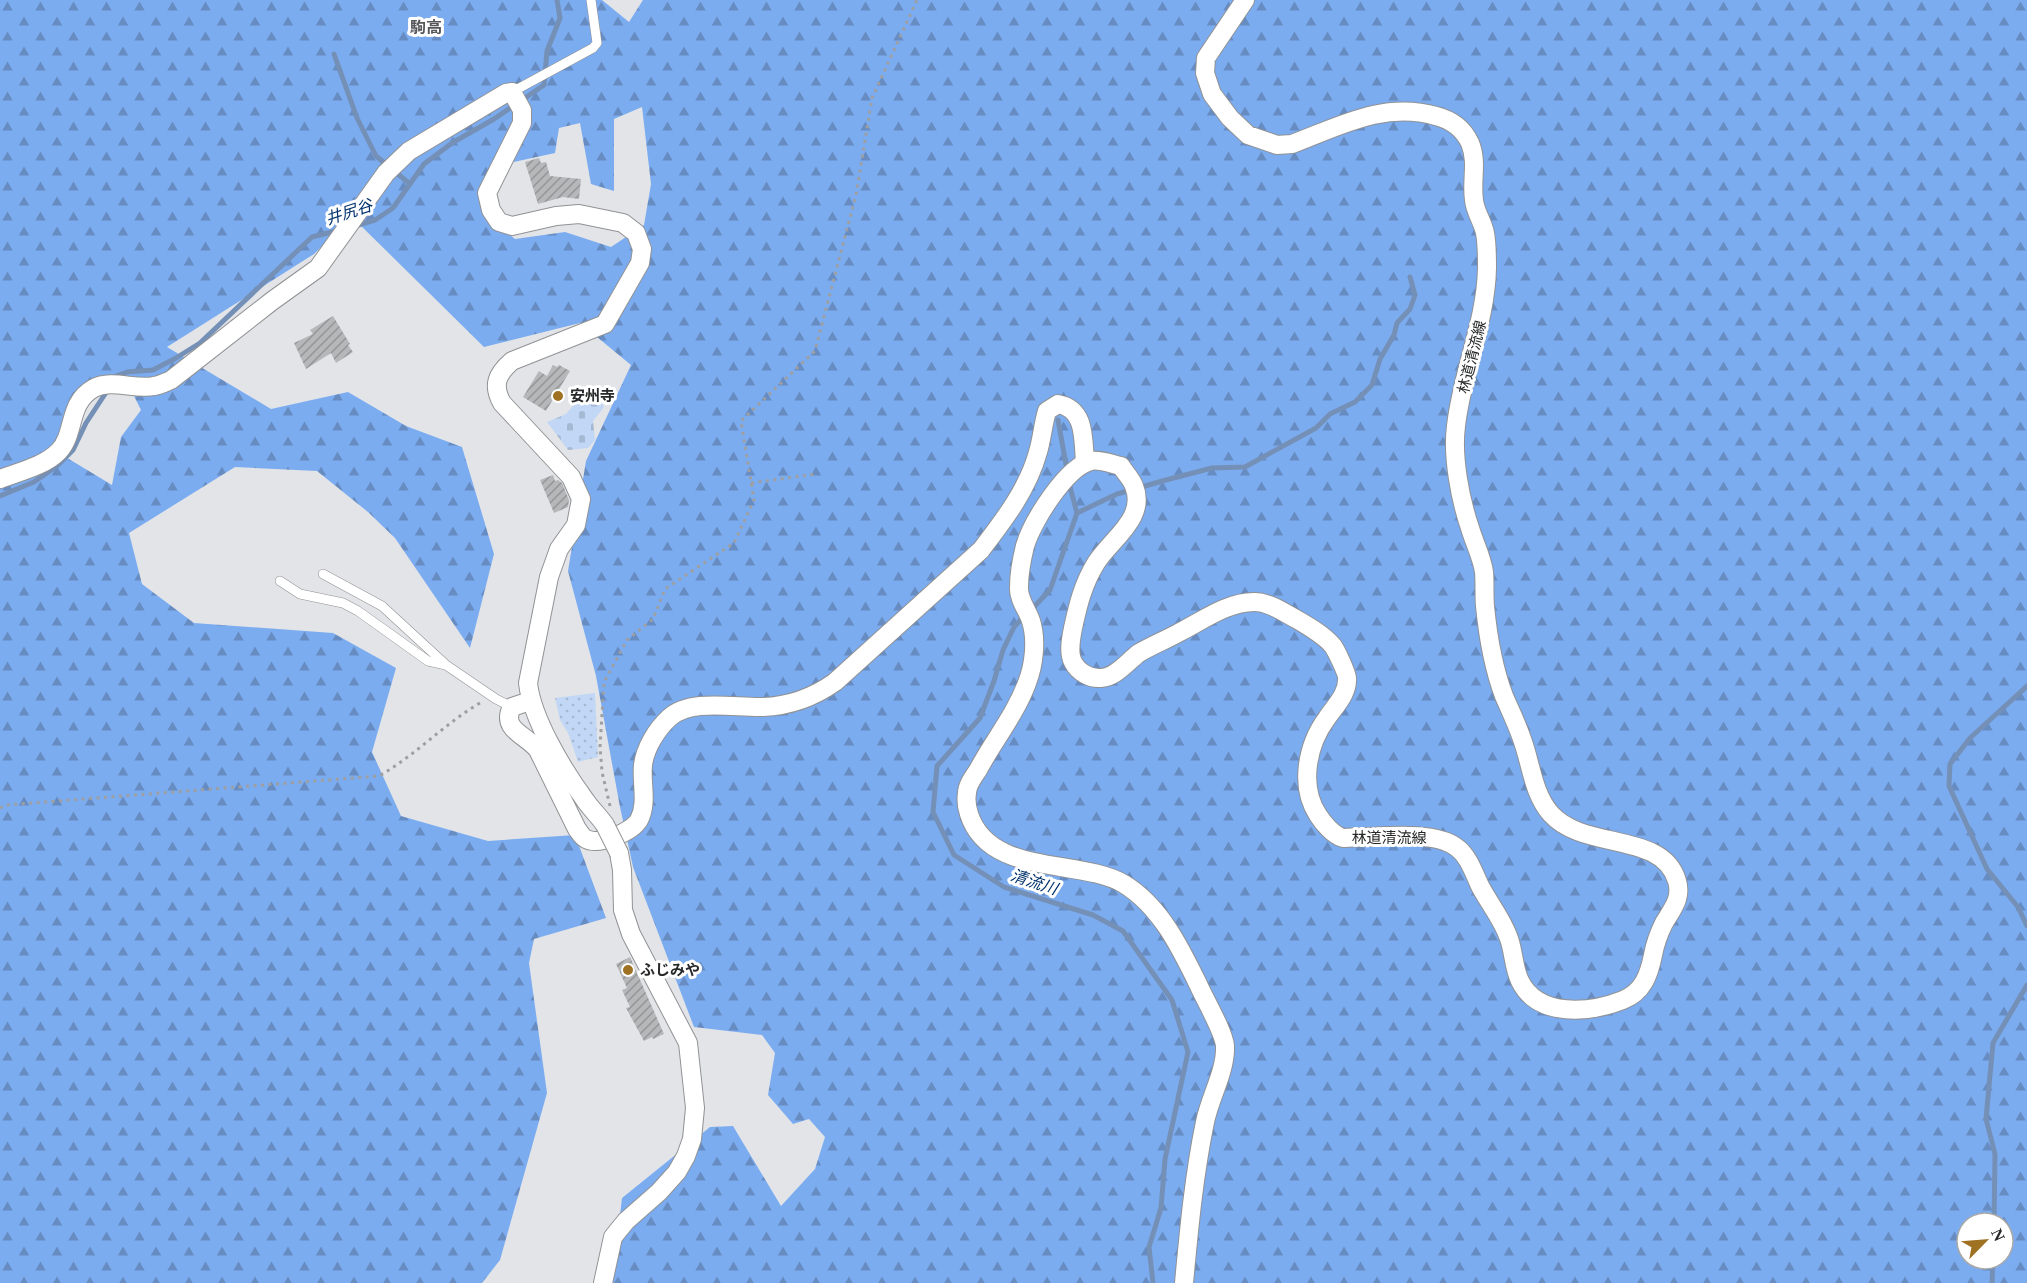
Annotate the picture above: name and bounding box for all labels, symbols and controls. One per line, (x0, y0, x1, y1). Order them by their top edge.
district label: 駒高 (410, 19, 442, 36)
water label: 井尻谷 (324, 196, 376, 228)
street label: 林道清流線 (1455, 319, 1489, 395)
place label: 安州寺 (570, 387, 615, 404)
marker: 安州寺 (551, 389, 565, 403)
street label: 林道清流線 (1351, 830, 1427, 846)
water label: 清流川 (1009, 866, 1061, 898)
place label: ふじみや (640, 962, 700, 978)
marker: ふじみや (621, 963, 635, 977)
north arrow (1955, 1211, 2015, 1271)
text: N (1988, 1226, 2008, 1244)

